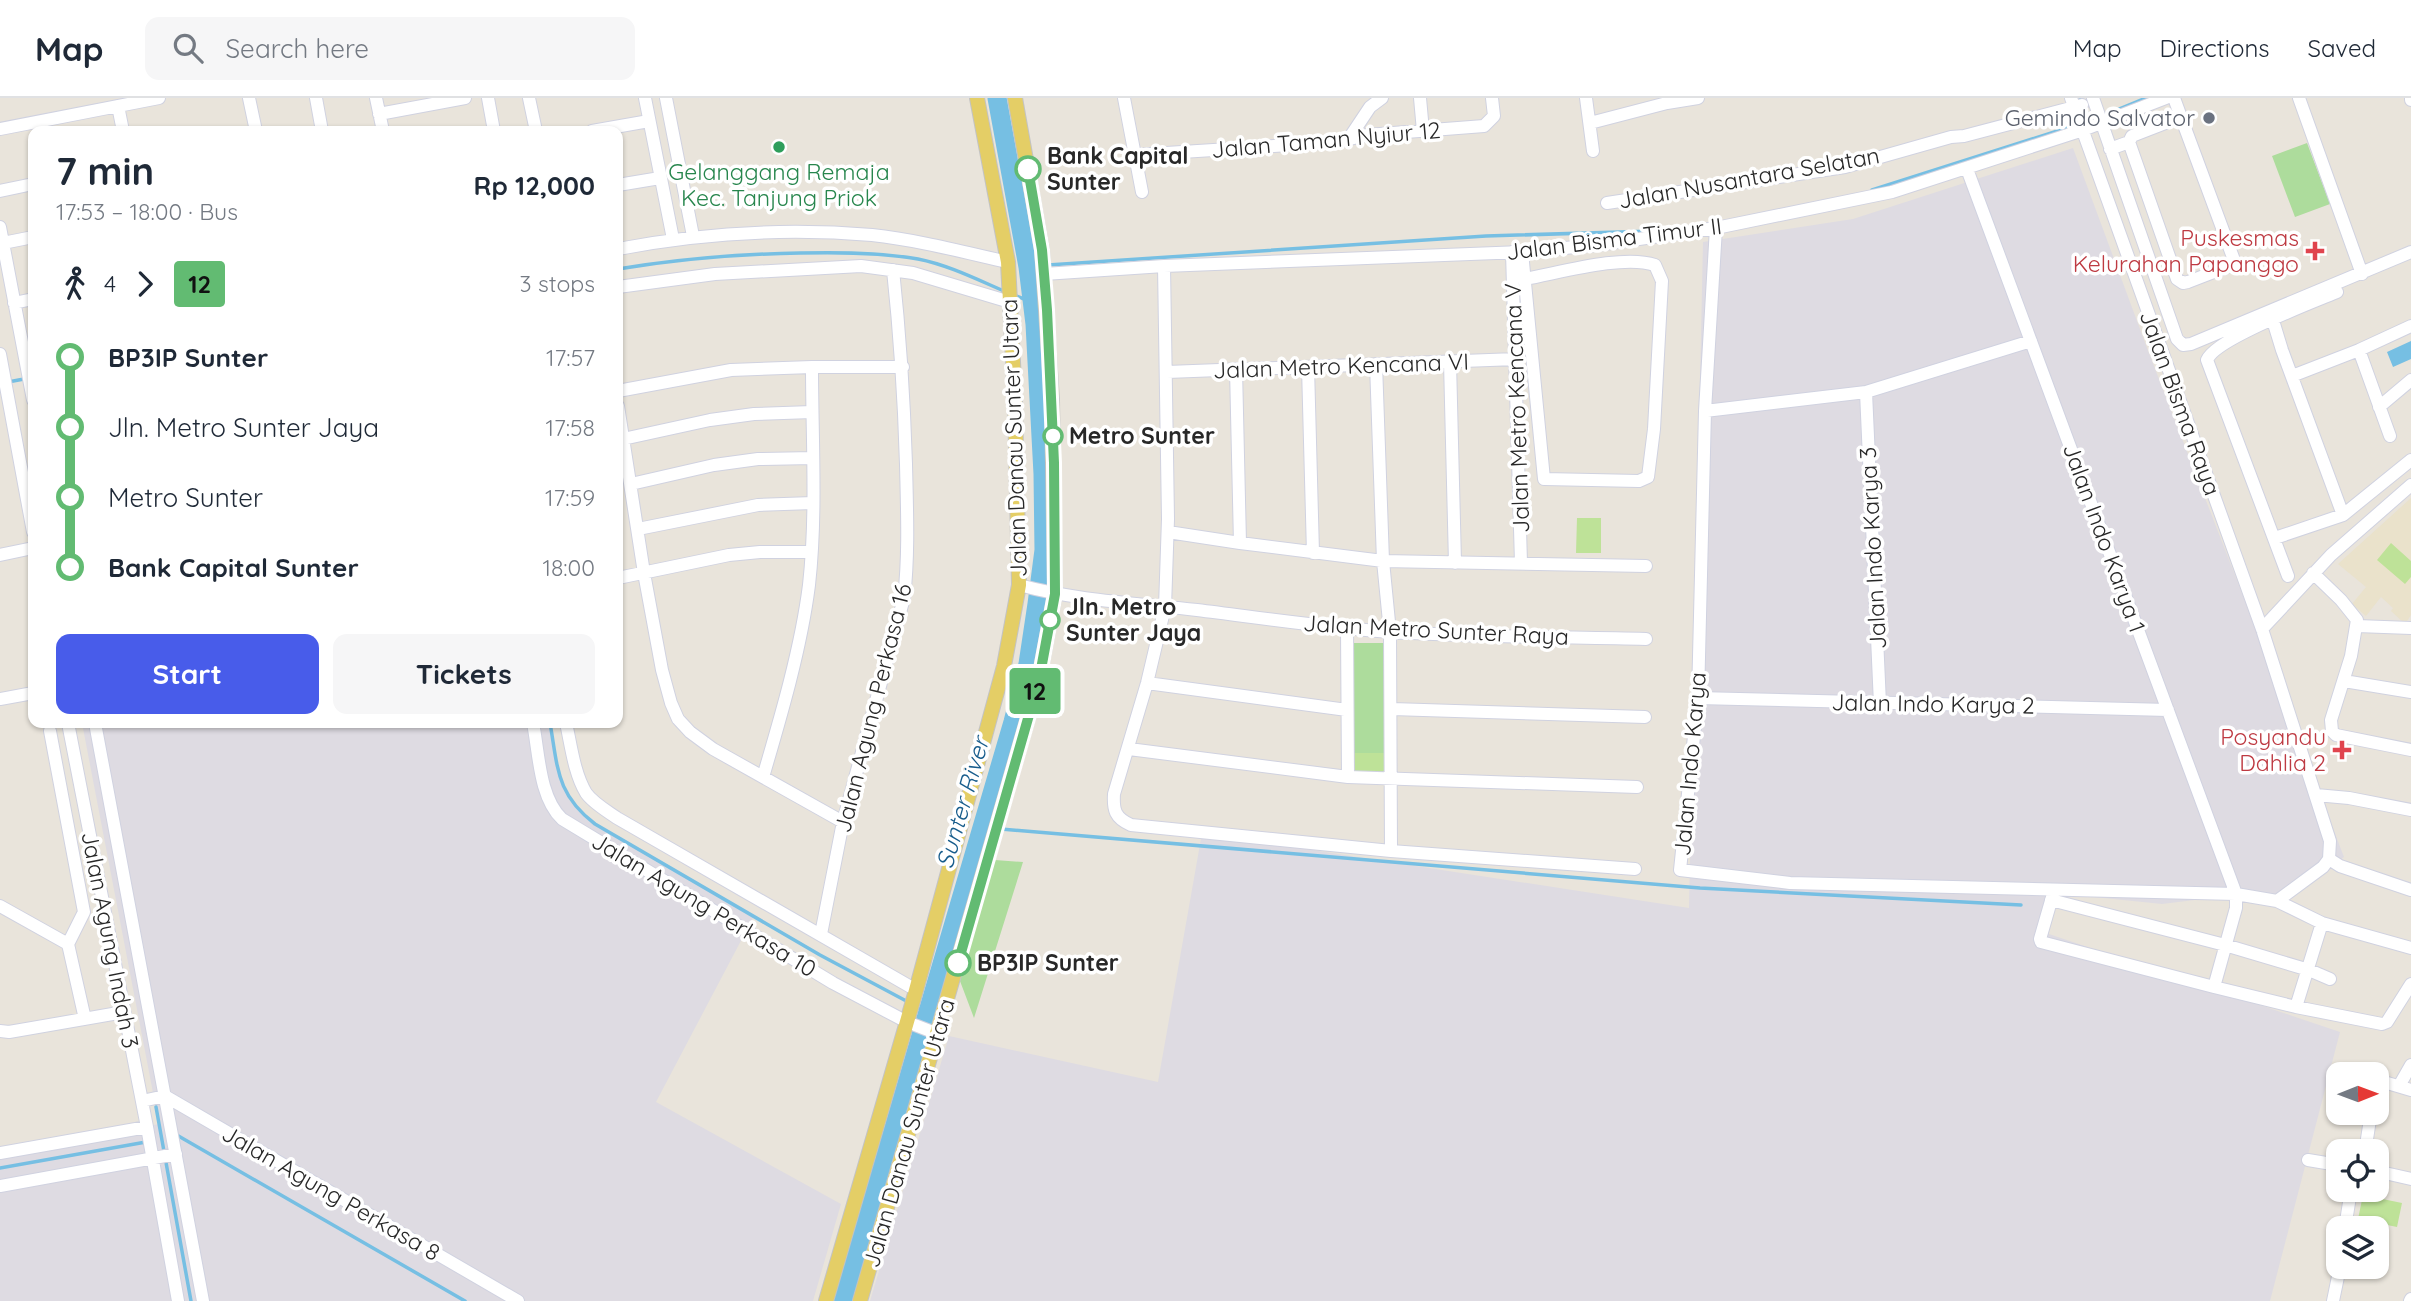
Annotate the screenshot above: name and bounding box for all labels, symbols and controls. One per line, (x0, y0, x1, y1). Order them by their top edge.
search box (145, 17, 635, 80)
text: Map (35, 28, 103, 69)
icon: search (169, 29, 207, 67)
text: Search here (225, 32, 369, 65)
text: Map (2073, 33, 2122, 63)
text: Directions (2160, 33, 2270, 63)
text: Saved (2308, 33, 2376, 63)
place label: Gemindo Salvator (2005, 103, 2195, 132)
marker: Gemindo Salvator (2201, 110, 2217, 126)
street label: Jalan Taman Nyiur 12 (1210, 115, 1442, 164)
marker: Gelanggang Remaja Kec. Tanjung Priok (771, 139, 787, 155)
street label: Jalan Nusantara Selatan (1616, 140, 1882, 215)
place label: Bank Capital Sunter (1047, 141, 1189, 196)
text: 7 min (56, 147, 154, 195)
marker: Bank Capital Sunter (1015, 156, 1041, 182)
place label: Gelanggang Remaja Kec. Tanjung Priok (668, 157, 890, 212)
text: Rp 12,000 (474, 169, 595, 202)
text: 17:53 – 18:00 · Bus (56, 197, 238, 226)
street label: Jalan Bisma Timur II (1504, 211, 1724, 266)
place label: Puskesmas Kelurahan Papanggo (2073, 223, 2299, 278)
marker: Puskesmas Kelurahan Papanggo (2305, 241, 2325, 261)
icon: walk (56, 265, 94, 303)
icon: forward (126, 265, 164, 303)
text: 4 (104, 269, 116, 298)
text: 12 (188, 269, 211, 299)
text: 3 stops (520, 269, 595, 298)
street label: Jalan Metro Kencana V (1498, 282, 1535, 534)
street label: Jalan Danau Sunter Utara (994, 298, 1033, 578)
street label: Jalan Bisma Raya (2134, 307, 2227, 499)
text: BP3IP Sunter (108, 341, 268, 374)
text: 17:57 (546, 343, 595, 372)
street label: Jalan Metro Kencana VI (1213, 347, 1469, 384)
text: Jln. Metro Sunter Jaya (108, 411, 379, 444)
text: 17:58 (545, 413, 595, 442)
place label: Metro Sunter (1069, 421, 1215, 450)
marker: Metro Sunter (1043, 426, 1063, 446)
street label: Jalan Indo Karya 1 (2057, 439, 2152, 636)
street label: Jalan Indo Karya 3 (1853, 446, 1892, 650)
text: Metro Sunter (108, 481, 263, 514)
text: 17:59 (545, 483, 595, 512)
text: Bank Capital Sunter (108, 551, 359, 584)
text: 18:00 (542, 553, 595, 582)
street label: Jalan Agung Perkasa 16 (828, 580, 917, 835)
place label: Jln. Metro Sunter Jaya (1066, 592, 1201, 647)
street label: Jalan Metro Sunter Raya (1303, 608, 1570, 651)
marker: Jln. Metro Sunter Jaya (1040, 610, 1060, 630)
button: Start (56, 634, 319, 714)
button: Tickets (333, 634, 595, 714)
line badge: 12 (1004, 668, 1066, 714)
street label: Jalan Indo Karya (1667, 671, 1712, 857)
text: 12 (1024, 676, 1047, 706)
street label: Jalan Indo Karya 2 (1831, 687, 2035, 720)
place label: Posyandu Dahlia 2 (2220, 722, 2326, 777)
water label: Sunter River (929, 731, 996, 872)
marker: Posyandu Dahlia 2 (2332, 740, 2352, 760)
street label: Jalan Agung Perkasa 10 (587, 826, 822, 983)
street label: Jalan Agung Indah 3 (75, 829, 146, 1051)
place label: BP3IP Sunter (977, 948, 1119, 977)
marker: BP3IP Sunter (945, 950, 971, 976)
street label: Jalan Danau Sunter Utara (856, 995, 961, 1271)
north arrow (2326, 1062, 2389, 1125)
map controls (2326, 1062, 2389, 1279)
street label: Jalan Agung Perkasa 8 (217, 1118, 445, 1267)
button: locate (2326, 1139, 2389, 1202)
button: layers (2326, 1216, 2389, 1279)

